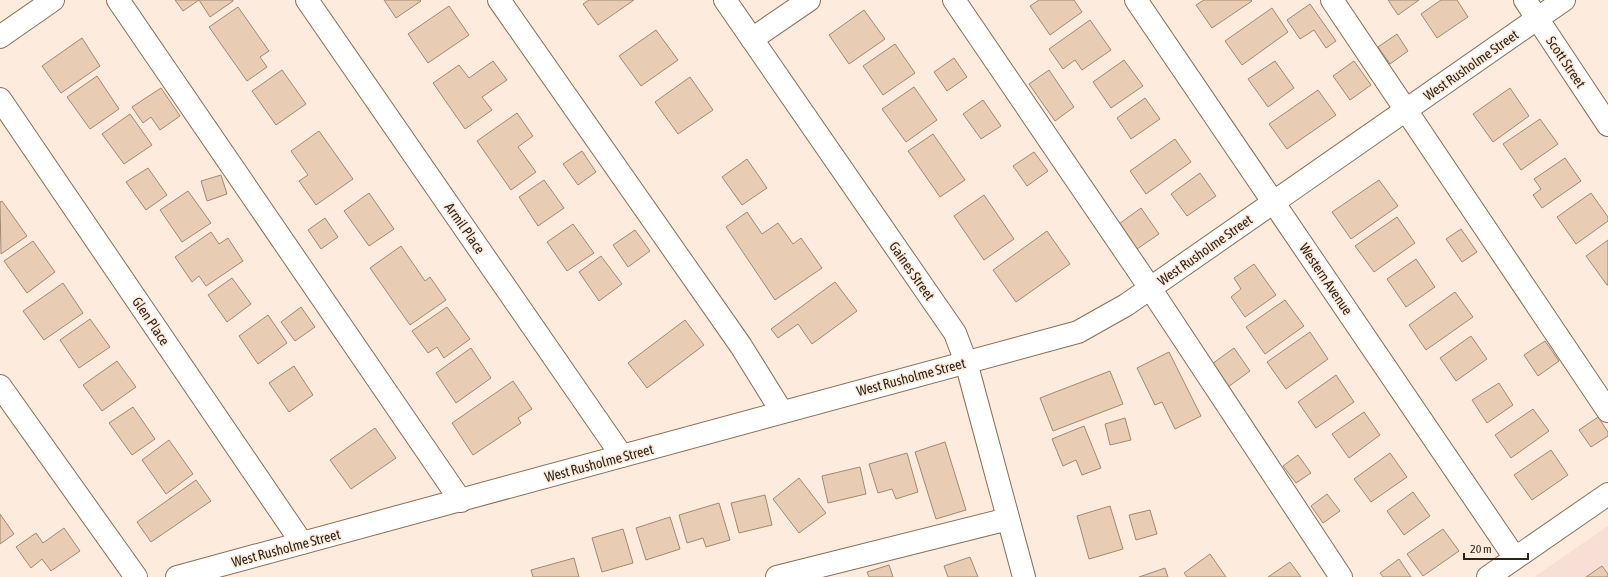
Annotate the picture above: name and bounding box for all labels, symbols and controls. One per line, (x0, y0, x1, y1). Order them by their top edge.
street label: West Rusholme Street (1421, 26, 1521, 104)
street label: Scott Street (1543, 33, 1589, 91)
street label: Armil Place (442, 199, 488, 257)
street label: West Rusholme Street (1155, 211, 1255, 289)
street label: Gaines Street (886, 239, 938, 303)
street label: Western Avenue (1296, 240, 1356, 318)
street label: Glen Place (129, 294, 173, 348)
street label: West Rusholme Street (855, 355, 967, 399)
street label: West Rusholme Street (543, 441, 655, 485)
street label: West Rusholme Street (230, 526, 342, 570)
scale bar (1464, 535, 1528, 561)
text: 20 m (1470, 542, 1492, 556)

